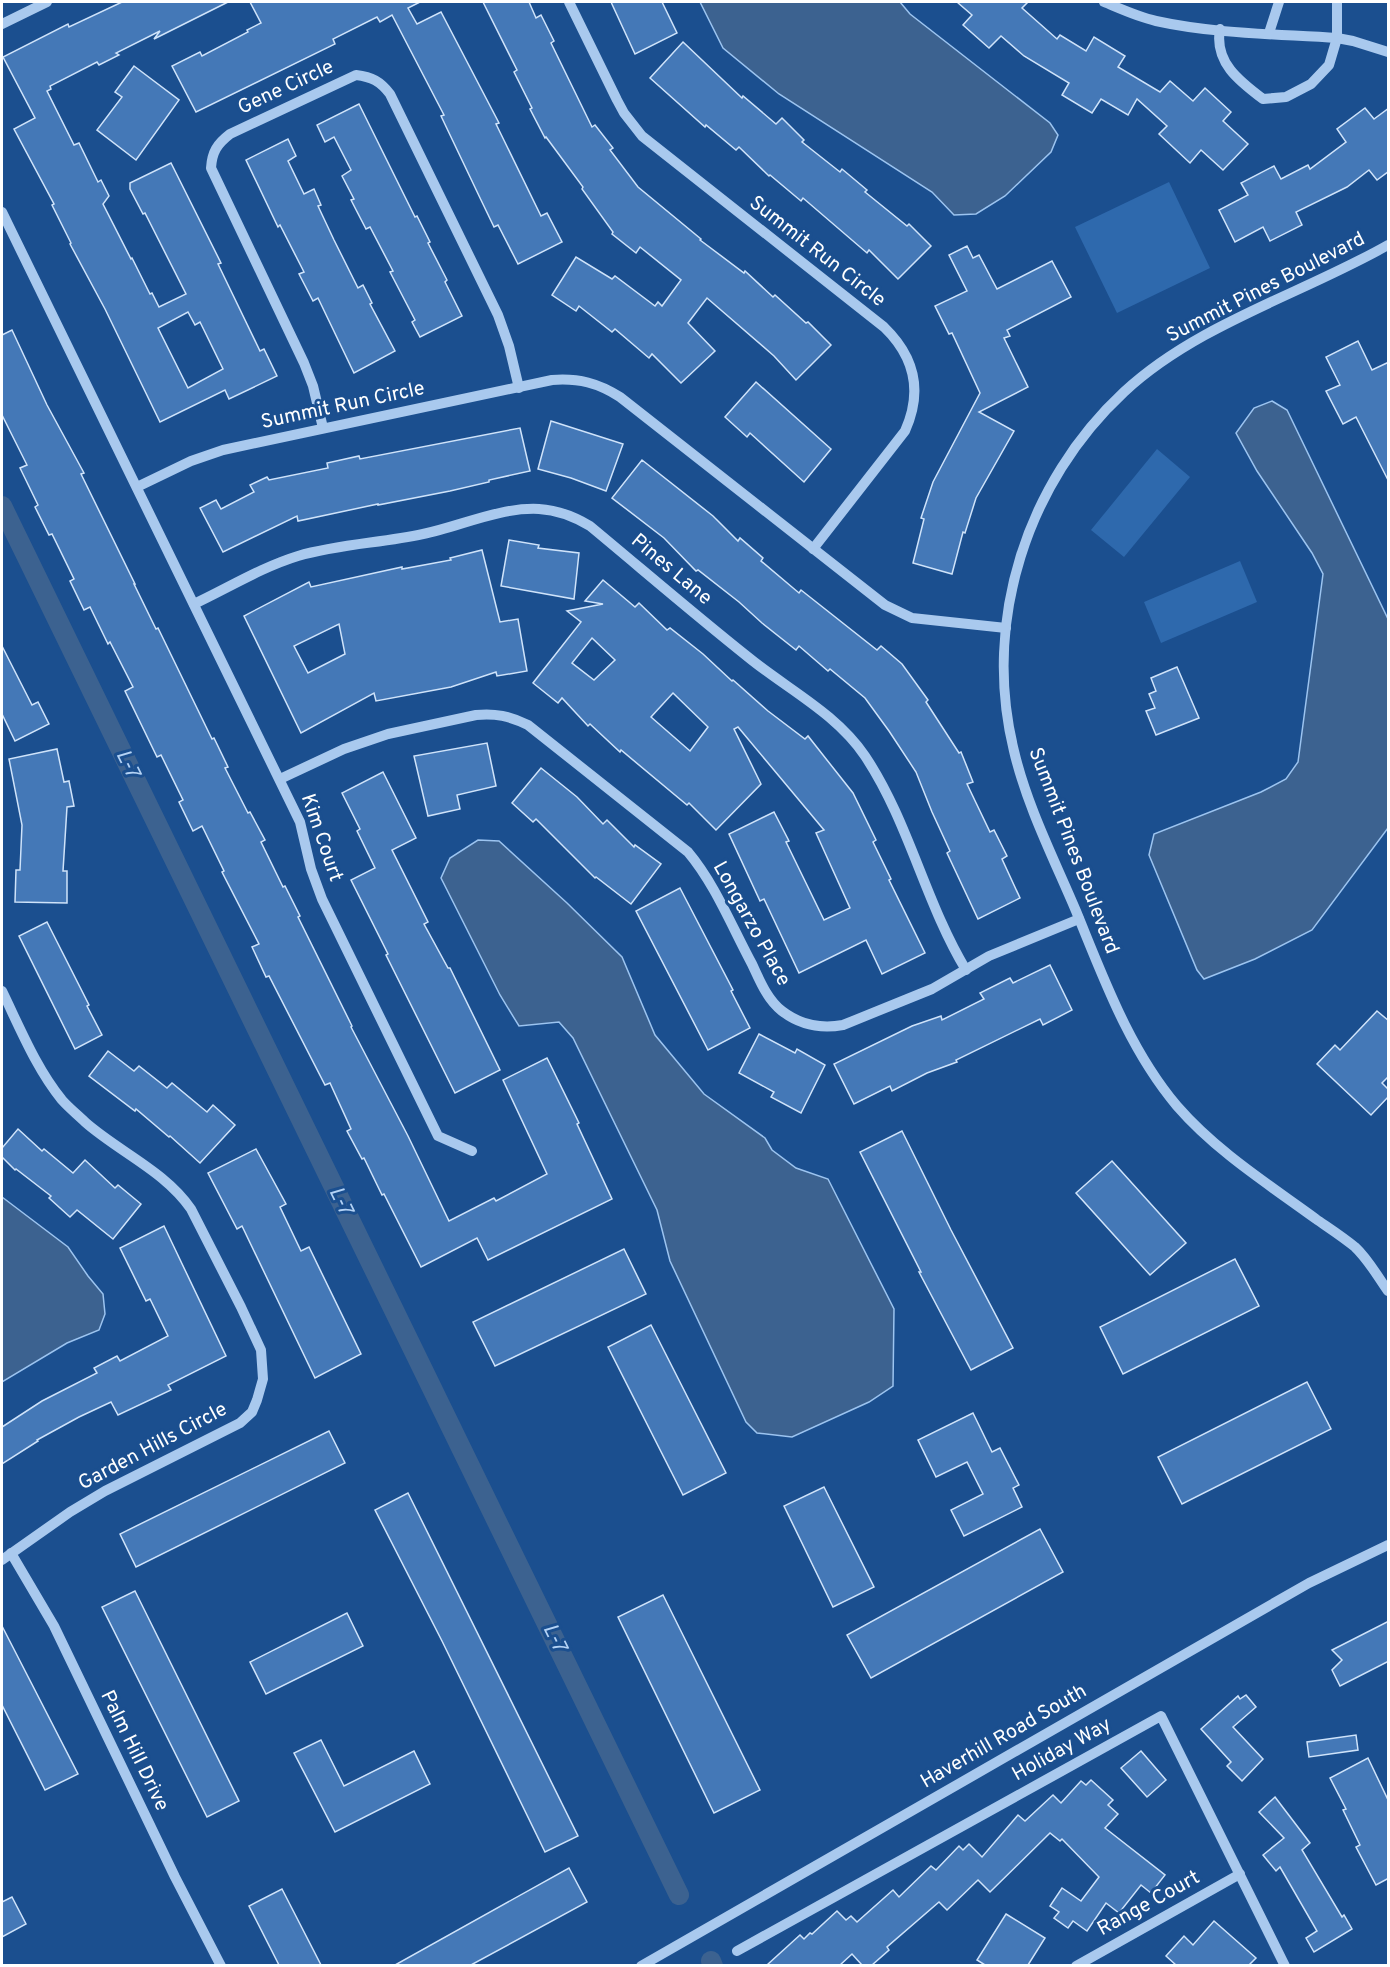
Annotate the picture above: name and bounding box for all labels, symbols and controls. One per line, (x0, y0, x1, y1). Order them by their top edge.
street label: Gene Circle (234, 54, 338, 122)
street label: Summit Run Circle (743, 190, 891, 314)
street label: Summit Pines Boulevard (1162, 227, 1370, 349)
street label: Summit Run Circle (259, 376, 427, 436)
street label: Pines Lane (625, 528, 717, 612)
street label: Summit Pines Boulevard (1022, 744, 1124, 958)
water label: L-7 (109, 745, 147, 785)
street label: Kim Court (294, 791, 348, 885)
street label: Longarzo Place (706, 857, 796, 991)
water label: L-7 (322, 1182, 360, 1222)
street label: Garden Hills Circle (74, 1397, 232, 1497)
water label: L-7 (536, 1619, 574, 1659)
street label: Haverhill Road South (916, 1679, 1092, 1795)
street label: Palm Hill Drive (94, 1686, 174, 1816)
street label: Holiday Way (1008, 1712, 1116, 1788)
street label: Range Court (1093, 1865, 1205, 1943)

